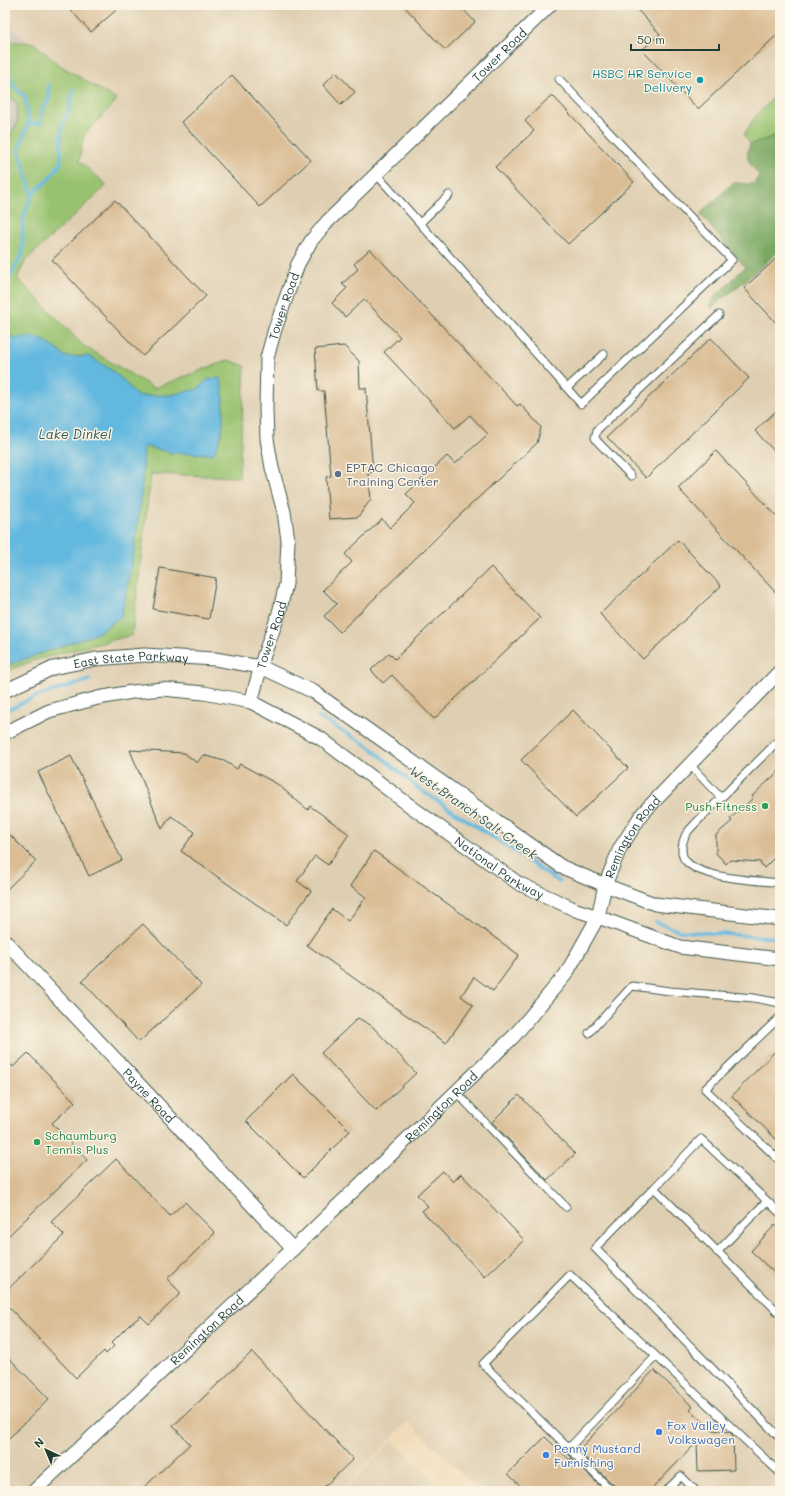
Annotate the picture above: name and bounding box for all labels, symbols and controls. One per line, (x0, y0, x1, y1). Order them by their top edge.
street label: Tower Road (468, 24, 530, 85)
scale bar (631, 26, 719, 52)
text: 50 m (637, 31, 665, 47)
place label: HSBC HR Service Delivery (592, 65, 692, 95)
marker: HSBC HR Service Delivery (695, 75, 705, 85)
street label: Tower Road (264, 270, 303, 342)
water label: Lake Dinkel (39, 425, 112, 442)
place label: EPTAC Chicago Training Center (346, 459, 439, 489)
marker: EPTAC Chicago Training Center (333, 469, 343, 479)
street label: Tower Road (253, 599, 290, 671)
street label: East State Parkway (72, 647, 189, 672)
water label: West Branch Salt Creek (407, 761, 542, 863)
street label: Remington Road (601, 792, 664, 880)
place label: Push Fitness (685, 798, 757, 814)
marker: Push Fitness (760, 801, 770, 811)
street label: National Parkway (452, 832, 547, 902)
street label: Payne Road (120, 1064, 179, 1126)
street label: Remington Road (401, 1067, 481, 1145)
place label: Schaumburg Tennis Plus (45, 1127, 116, 1157)
marker: Schaumburg Tennis Plus (32, 1137, 42, 1147)
street label: Remington Road (166, 1291, 247, 1368)
place label: Fox Valley Volkswagen (667, 1417, 735, 1447)
marker: Fox Valley Volkswagen (654, 1427, 664, 1437)
north arrow (26, 1430, 66, 1470)
text: N (30, 1434, 47, 1451)
place label: Penny Mustard Furnishing (554, 1440, 641, 1470)
marker: Penny Mustard Furnishing (541, 1450, 551, 1460)

